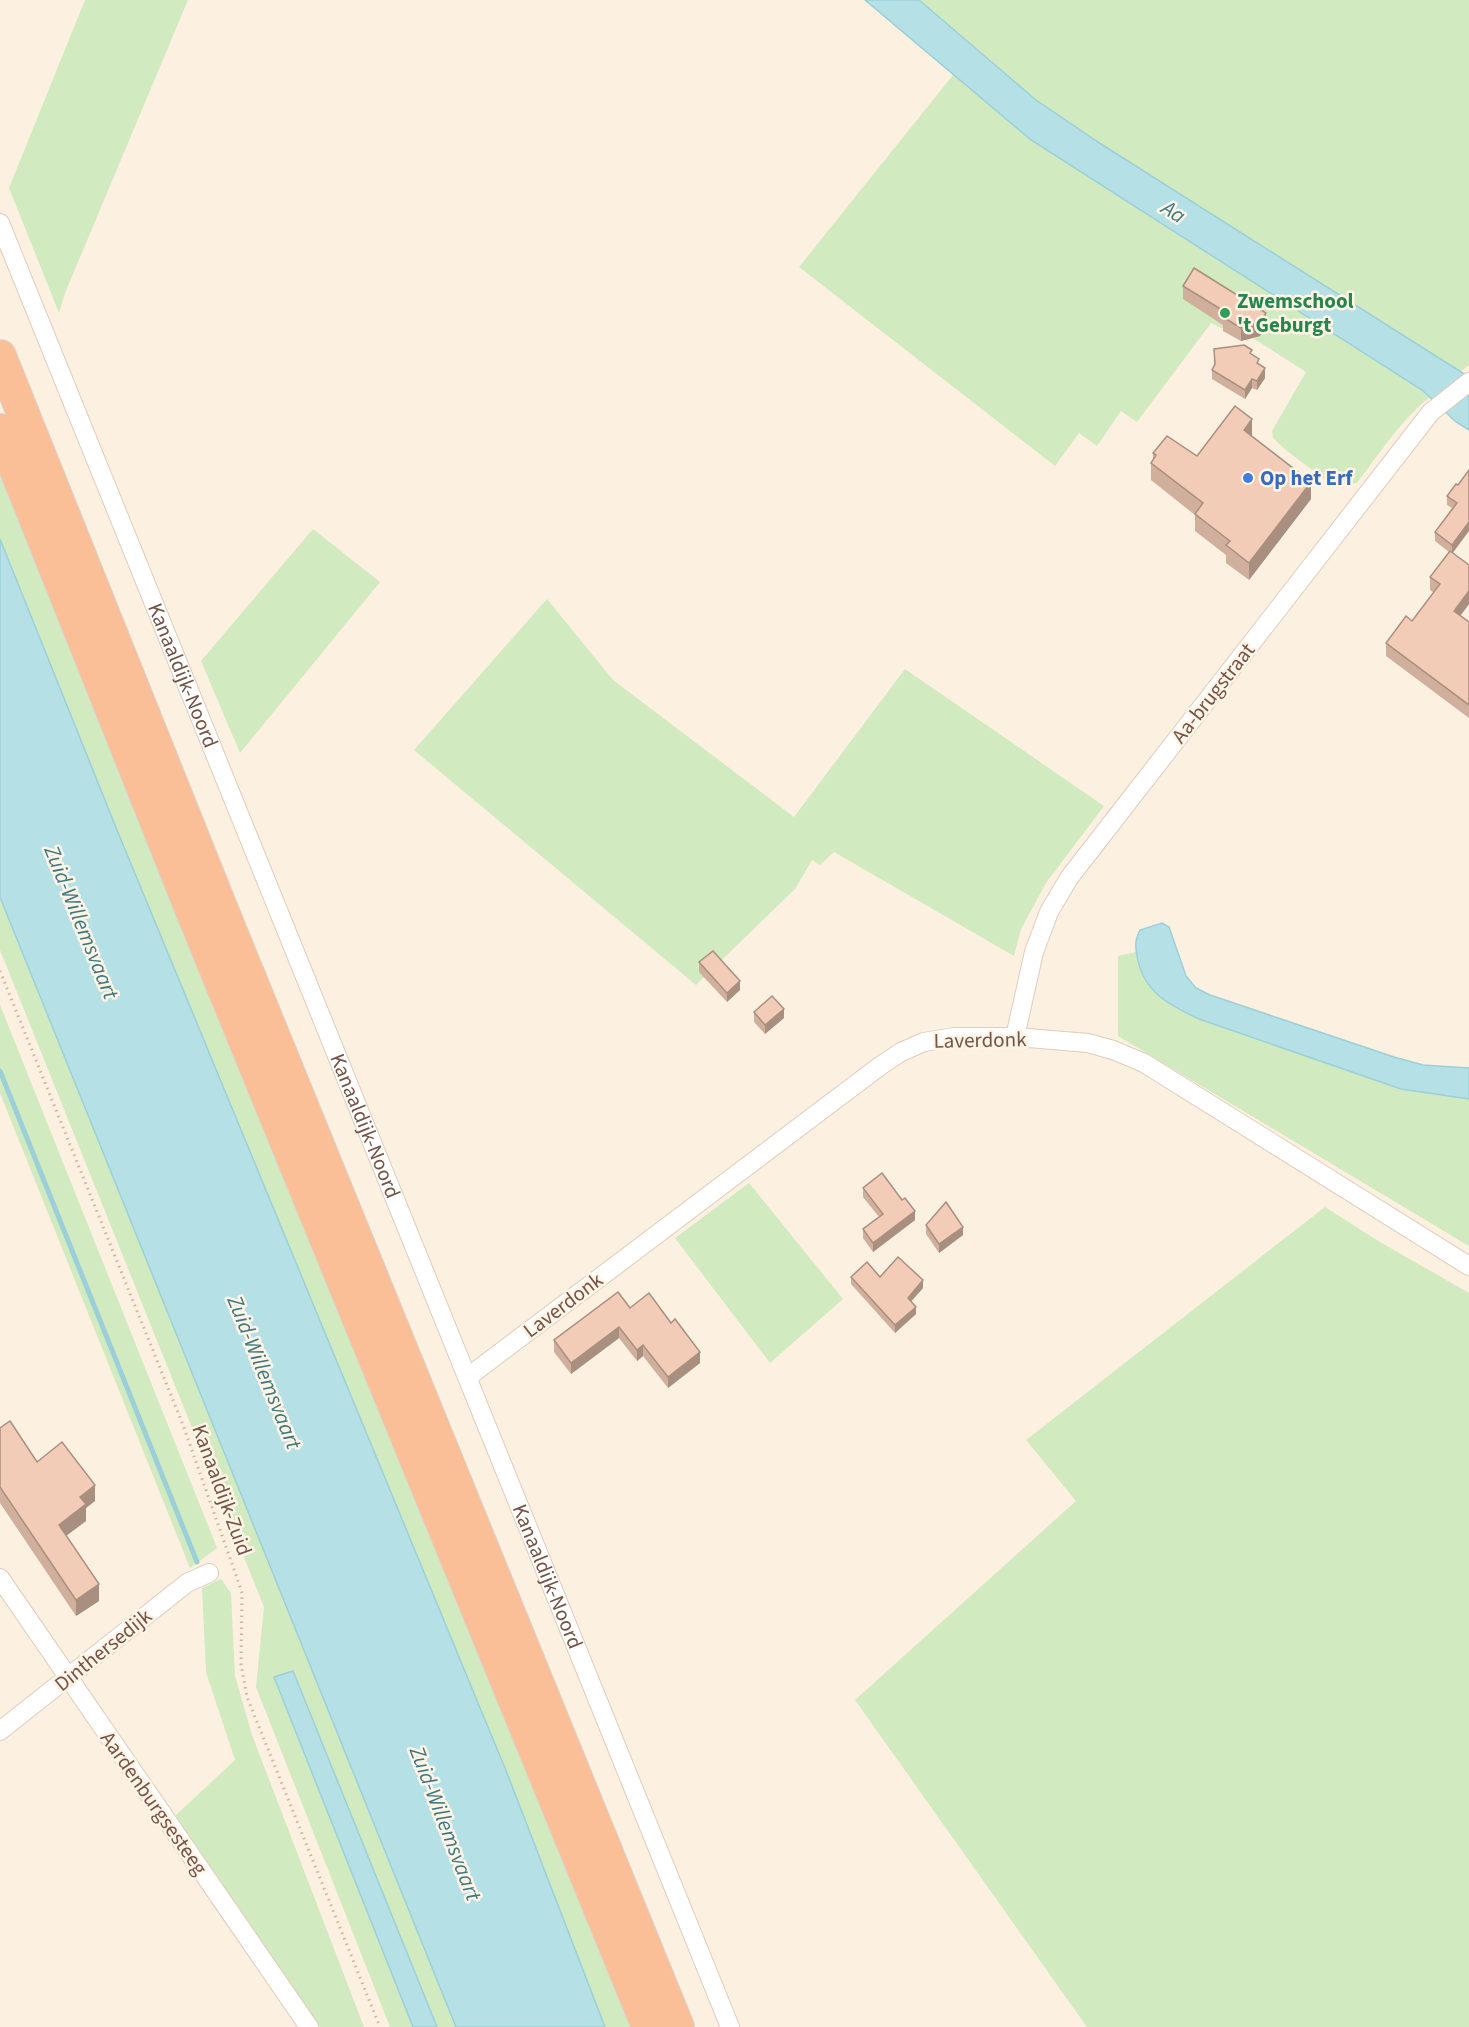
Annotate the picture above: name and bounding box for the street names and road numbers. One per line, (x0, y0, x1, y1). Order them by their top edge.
street label: Kanaaldijk-Noord (140, 598, 226, 752)
street label: Aa-brugstraat (1164, 636, 1262, 750)
street label: Laverdonk (933, 1024, 1027, 1056)
street label: Kanaaldijk-Noord (323, 1049, 408, 1203)
street label: Laverdonk (517, 1265, 610, 1345)
street label: Kanaaldijk-Zuid (184, 1420, 260, 1560)
street label: Kanaaldijk-Noord (505, 1499, 590, 1653)
street label: Dinthersedijk (48, 1601, 158, 1699)
street label: Aardenburgsesteeg (93, 1725, 215, 1881)

